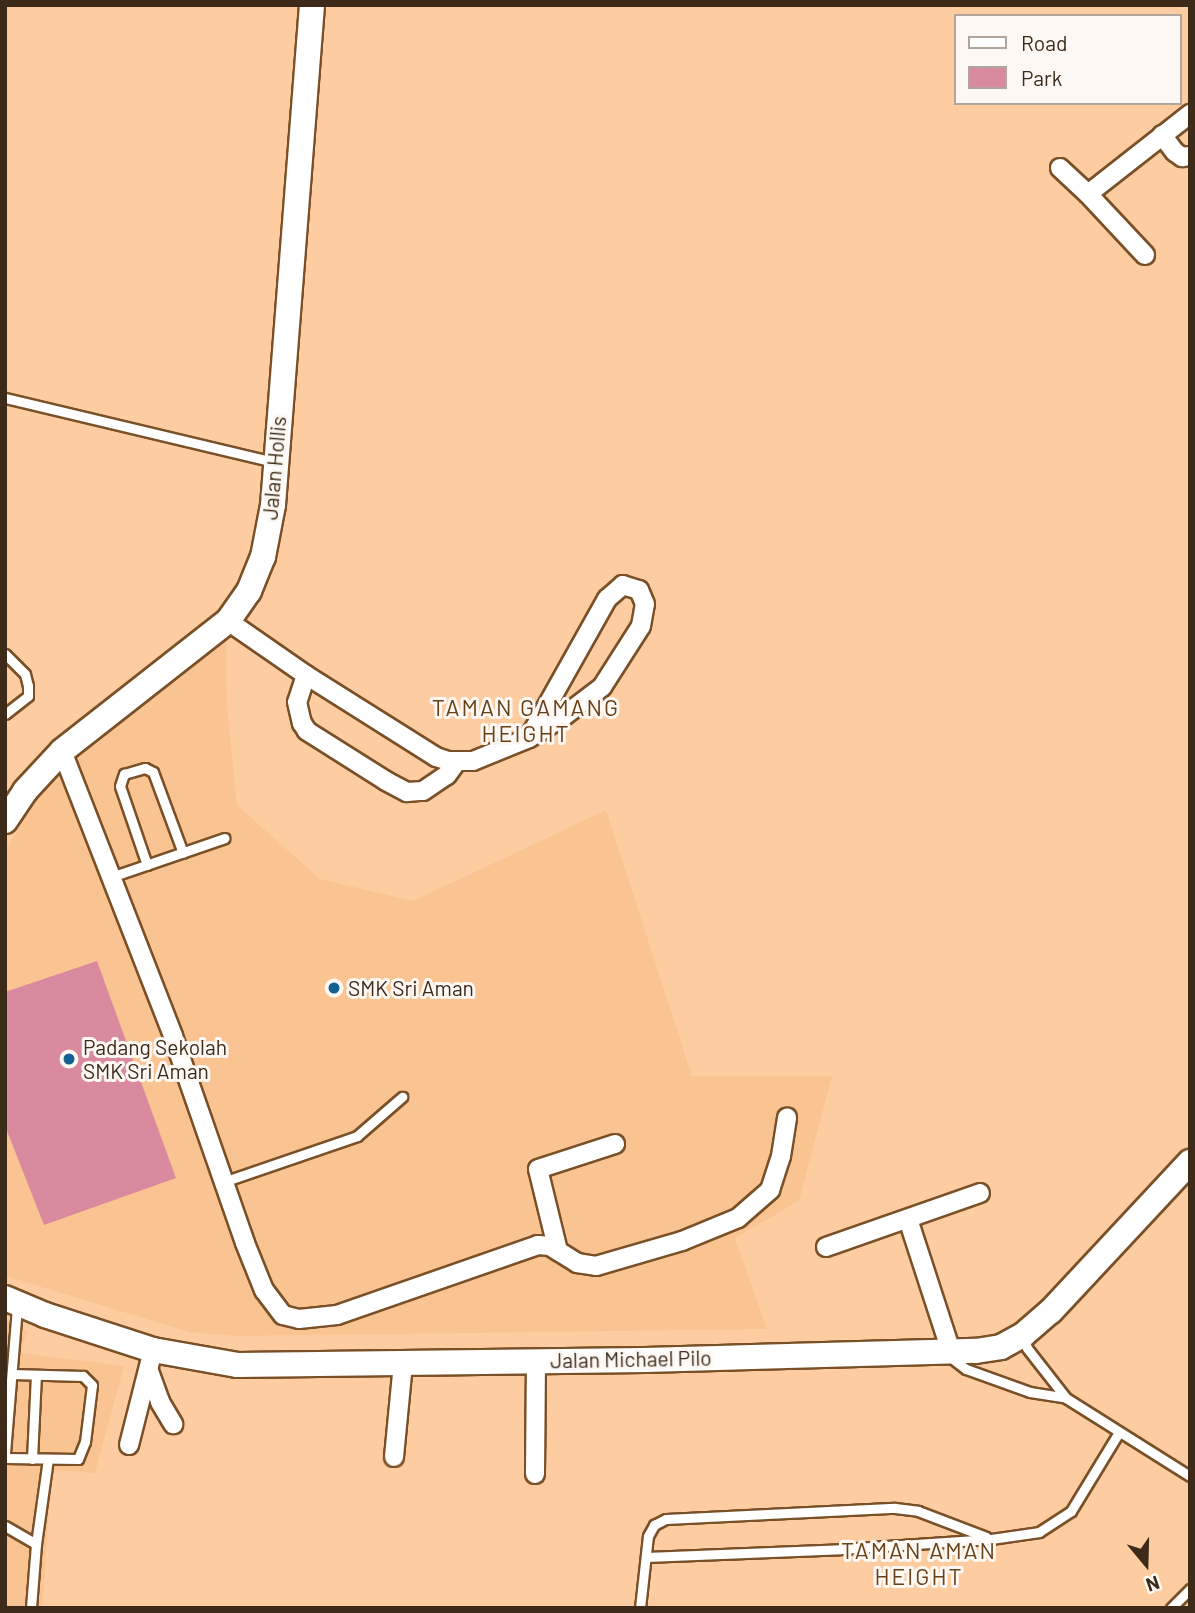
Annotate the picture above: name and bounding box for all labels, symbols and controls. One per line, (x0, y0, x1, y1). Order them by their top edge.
legend (954, 14, 1181, 105)
text: Road (1021, 30, 1067, 55)
text: Park (1021, 65, 1062, 90)
street label: Jalan Hollis (257, 415, 291, 521)
district label: TAMAN GAMANG HEIGHT (433, 693, 619, 747)
place label: SMK Sri Aman (348, 975, 474, 1001)
marker: SMK Sri Aman (326, 980, 342, 996)
place label: Padang Sekolah SMK Sri Aman (83, 1034, 227, 1084)
marker: Padang Sekolah SMK Sri Aman (61, 1051, 77, 1067)
street label: Jalan Michael Pilo (550, 1345, 712, 1373)
north arrow (1111, 1529, 1181, 1599)
district label: TAMAN AMAN HEIGHT (842, 1536, 996, 1590)
text: N (1143, 1571, 1163, 1597)

